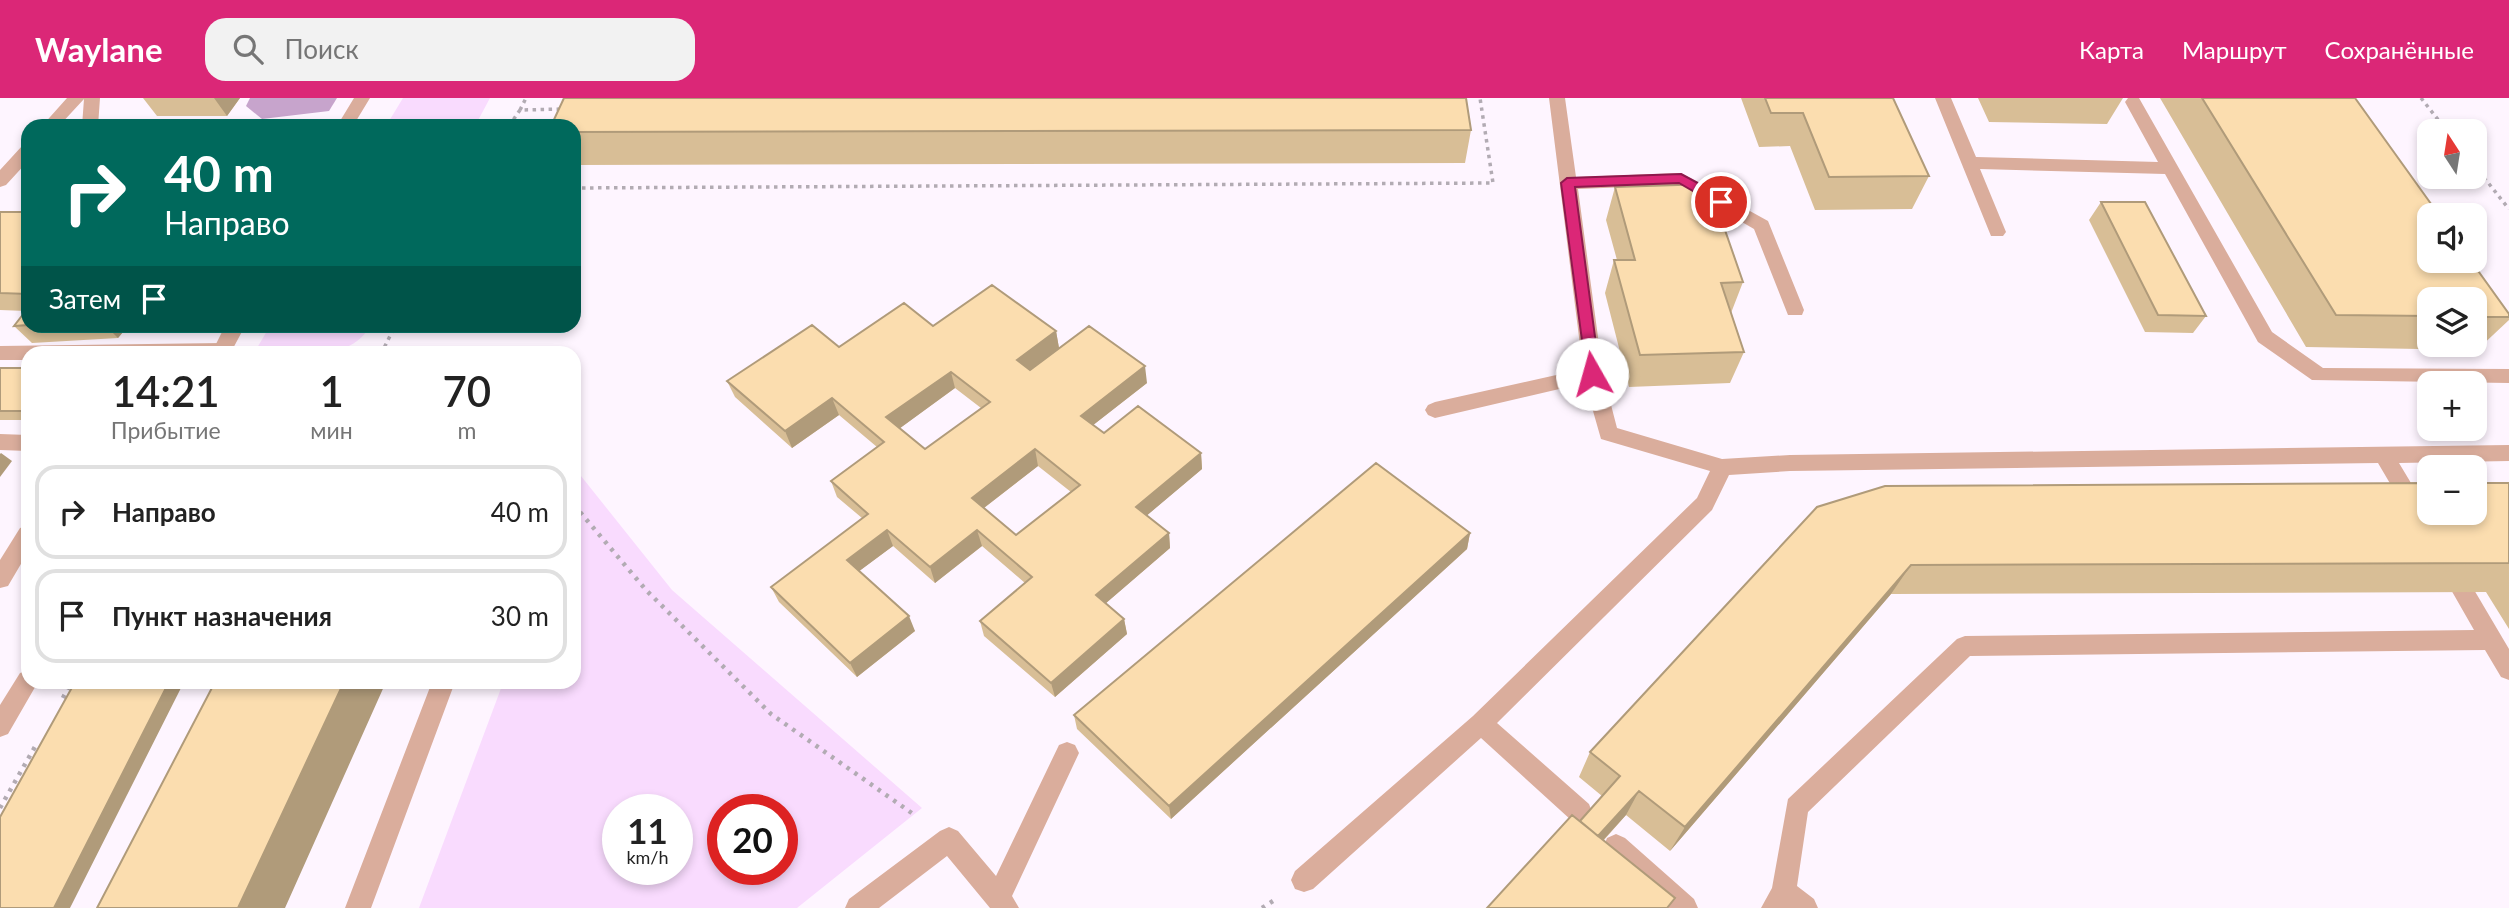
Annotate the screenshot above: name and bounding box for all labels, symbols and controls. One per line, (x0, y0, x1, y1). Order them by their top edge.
search box (205, 18, 695, 81)
text: Waylane (35, 29, 163, 69)
icon: search (229, 30, 267, 68)
text: Поиск (285, 33, 359, 65)
text: Карта (2079, 35, 2144, 64)
text: Маршрут (2182, 35, 2287, 64)
text: Сохранённые (2325, 35, 2474, 64)
north arrow (2417, 119, 2487, 189)
map controls (2417, 119, 2487, 525)
text: 40 m (164, 144, 274, 202)
icon: right (49, 147, 140, 238)
pin (1691, 172, 1751, 232)
icon: arrive (1702, 183, 1740, 221)
text: Направо (164, 203, 290, 242)
button: sound (2417, 203, 2487, 273)
icon: arrive (135, 280, 173, 318)
text: Затем (49, 283, 121, 315)
button: layers (2417, 287, 2487, 357)
position arrow (1555, 337, 1629, 411)
text: 14:21 (112, 366, 220, 416)
text: 1 (319, 366, 344, 416)
text: 70 (443, 366, 491, 416)
button: + (2417, 371, 2487, 441)
text: Прибытие (111, 416, 221, 444)
text: мин (310, 416, 353, 444)
text: m (457, 416, 476, 444)
button: − (2417, 455, 2487, 525)
icon: right (53, 493, 91, 531)
text: Направо (112, 496, 216, 528)
text: 40 m (491, 496, 549, 528)
icon: arrive (53, 597, 91, 635)
text: Пункт назначения (112, 600, 332, 632)
text: 30 m (491, 600, 549, 632)
speed limit sign: 20 (707, 794, 798, 885)
text: 11 (627, 809, 668, 851)
text: km/h (626, 846, 669, 868)

